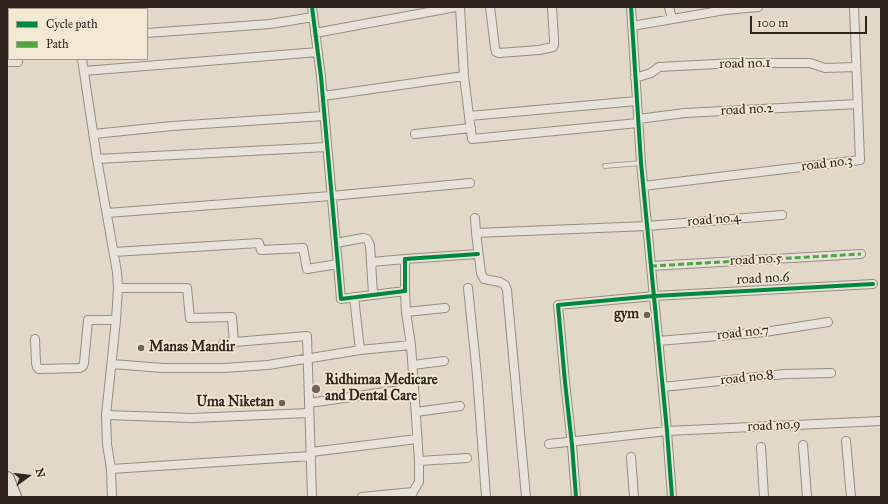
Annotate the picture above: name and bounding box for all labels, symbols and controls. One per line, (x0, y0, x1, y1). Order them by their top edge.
legend (8, 8, 148, 60)
scale bar (752, 8, 869, 34)
text: 100 m (757, 16, 788, 30)
text: Cycle path (46, 17, 98, 31)
text: Path (46, 37, 69, 51)
street label: road no.1 (719, 55, 771, 73)
street label: road no.2 (720, 100, 774, 120)
street label: road no.3 (800, 153, 854, 175)
street label: road no.4 (686, 209, 742, 231)
street label: road no.5 (729, 250, 783, 270)
street label: road no.6 (736, 269, 790, 289)
place label: gym (614, 307, 639, 323)
marker: gym (642, 310, 652, 320)
street label: road no.7 (716, 322, 770, 344)
place label: Manas Mandir (149, 340, 235, 356)
marker: Manas Mandir (136, 343, 146, 353)
street label: road no.8 (720, 367, 774, 389)
place label: Ridhimaa Medicare and Dental Care (325, 373, 438, 406)
marker: Ridhimaa Medicare and Dental Care (310, 383, 322, 395)
place label: Uma Niketan (196, 395, 274, 411)
marker: Uma Niketan (277, 398, 287, 408)
street label: road no.9 (747, 416, 801, 436)
north arrow (8, 456, 48, 496)
text: N (33, 467, 48, 479)

